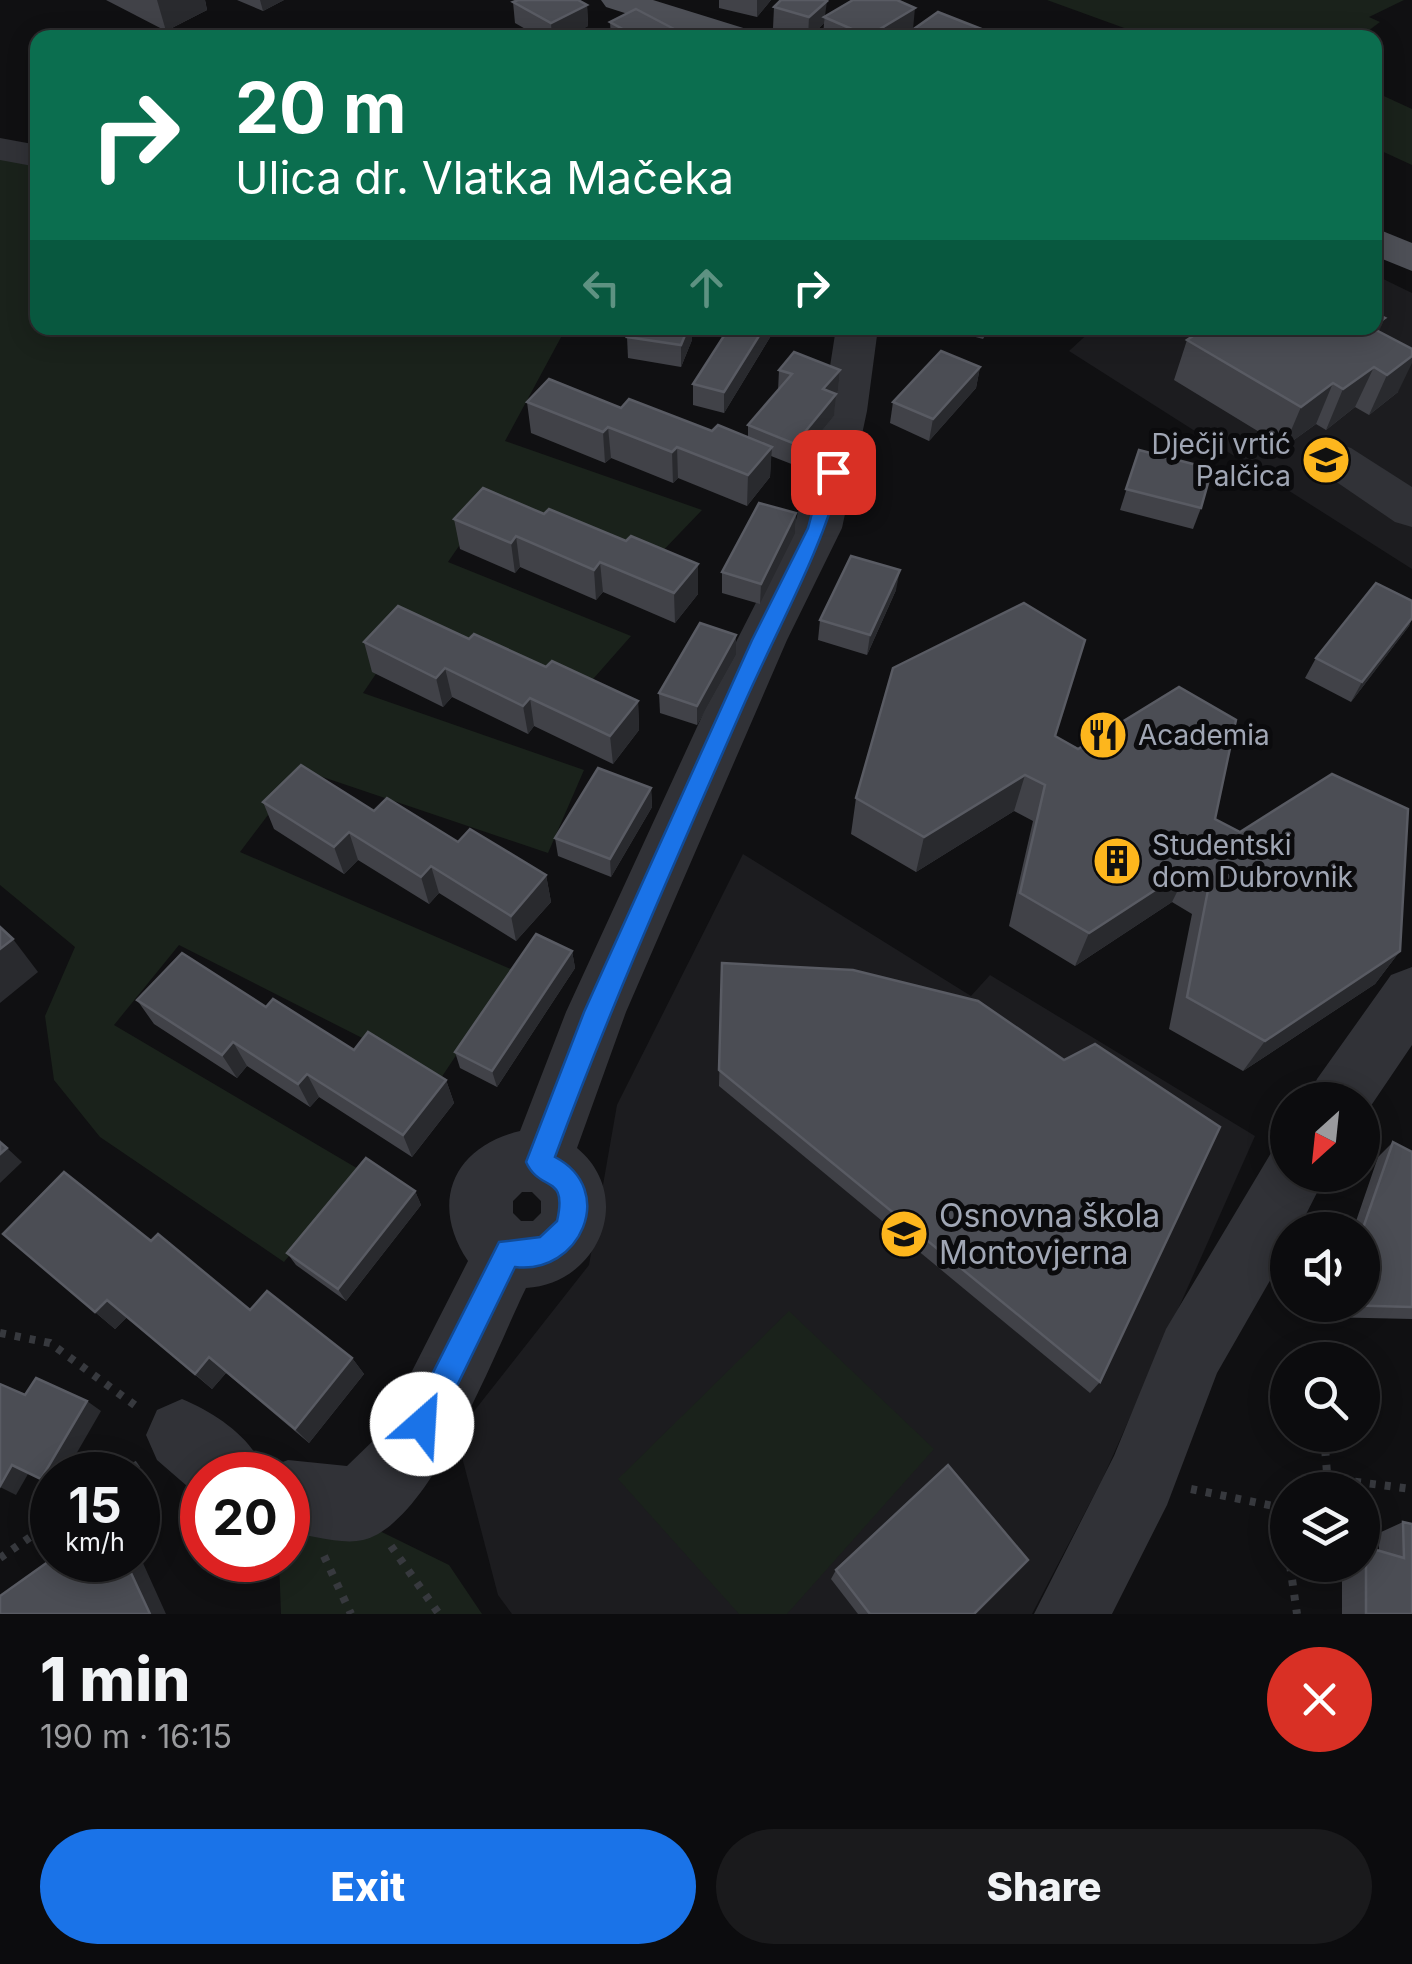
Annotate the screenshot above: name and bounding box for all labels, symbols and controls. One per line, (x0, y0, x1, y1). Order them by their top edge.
text: 20 m (235, 65, 407, 150)
icon: right (70, 70, 200, 200)
text: Ulica dr. Vlatka Mačeka (235, 150, 734, 205)
icon: left (574, 260, 629, 315)
icon: ahead (679, 260, 734, 315)
icon: right (784, 260, 839, 315)
place label: Dječji vrtić Palčica (1152, 427, 1291, 493)
pin (791, 430, 876, 515)
school or university icon: Dječji vrtić Palčica (1300, 434, 1352, 486)
icon: arrive (806, 445, 861, 500)
restaurant icon: Academia (1077, 709, 1129, 761)
place label: Academia (1138, 718, 1270, 752)
place label: Studentski dom Dubrovnik (1152, 828, 1353, 894)
building icon: Studentski dom Dubrovnik (1091, 835, 1143, 887)
north arrow (1270, 1082, 1380, 1192)
map controls (1270, 1082, 1380, 1582)
place label: Osnovna škola Montovjerna (939, 1196, 1160, 1272)
school or university icon: Osnovna škola Montovjerna (878, 1208, 930, 1260)
button: sound (1270, 1212, 1380, 1322)
button: search (1270, 1342, 1380, 1452)
position arrow (370, 1372, 474, 1476)
speed limit sign: 20 (180, 1452, 310, 1582)
button: layers (1270, 1472, 1380, 1582)
text: 15 (68, 1475, 122, 1535)
text: km/h (65, 1527, 125, 1557)
text: 1 min (40, 1643, 190, 1715)
button: close (1267, 1647, 1372, 1752)
text: 190 m · 16:15 (40, 1717, 232, 1756)
button: Exit (40, 1829, 696, 1944)
button: Share (716, 1829, 1372, 1944)

